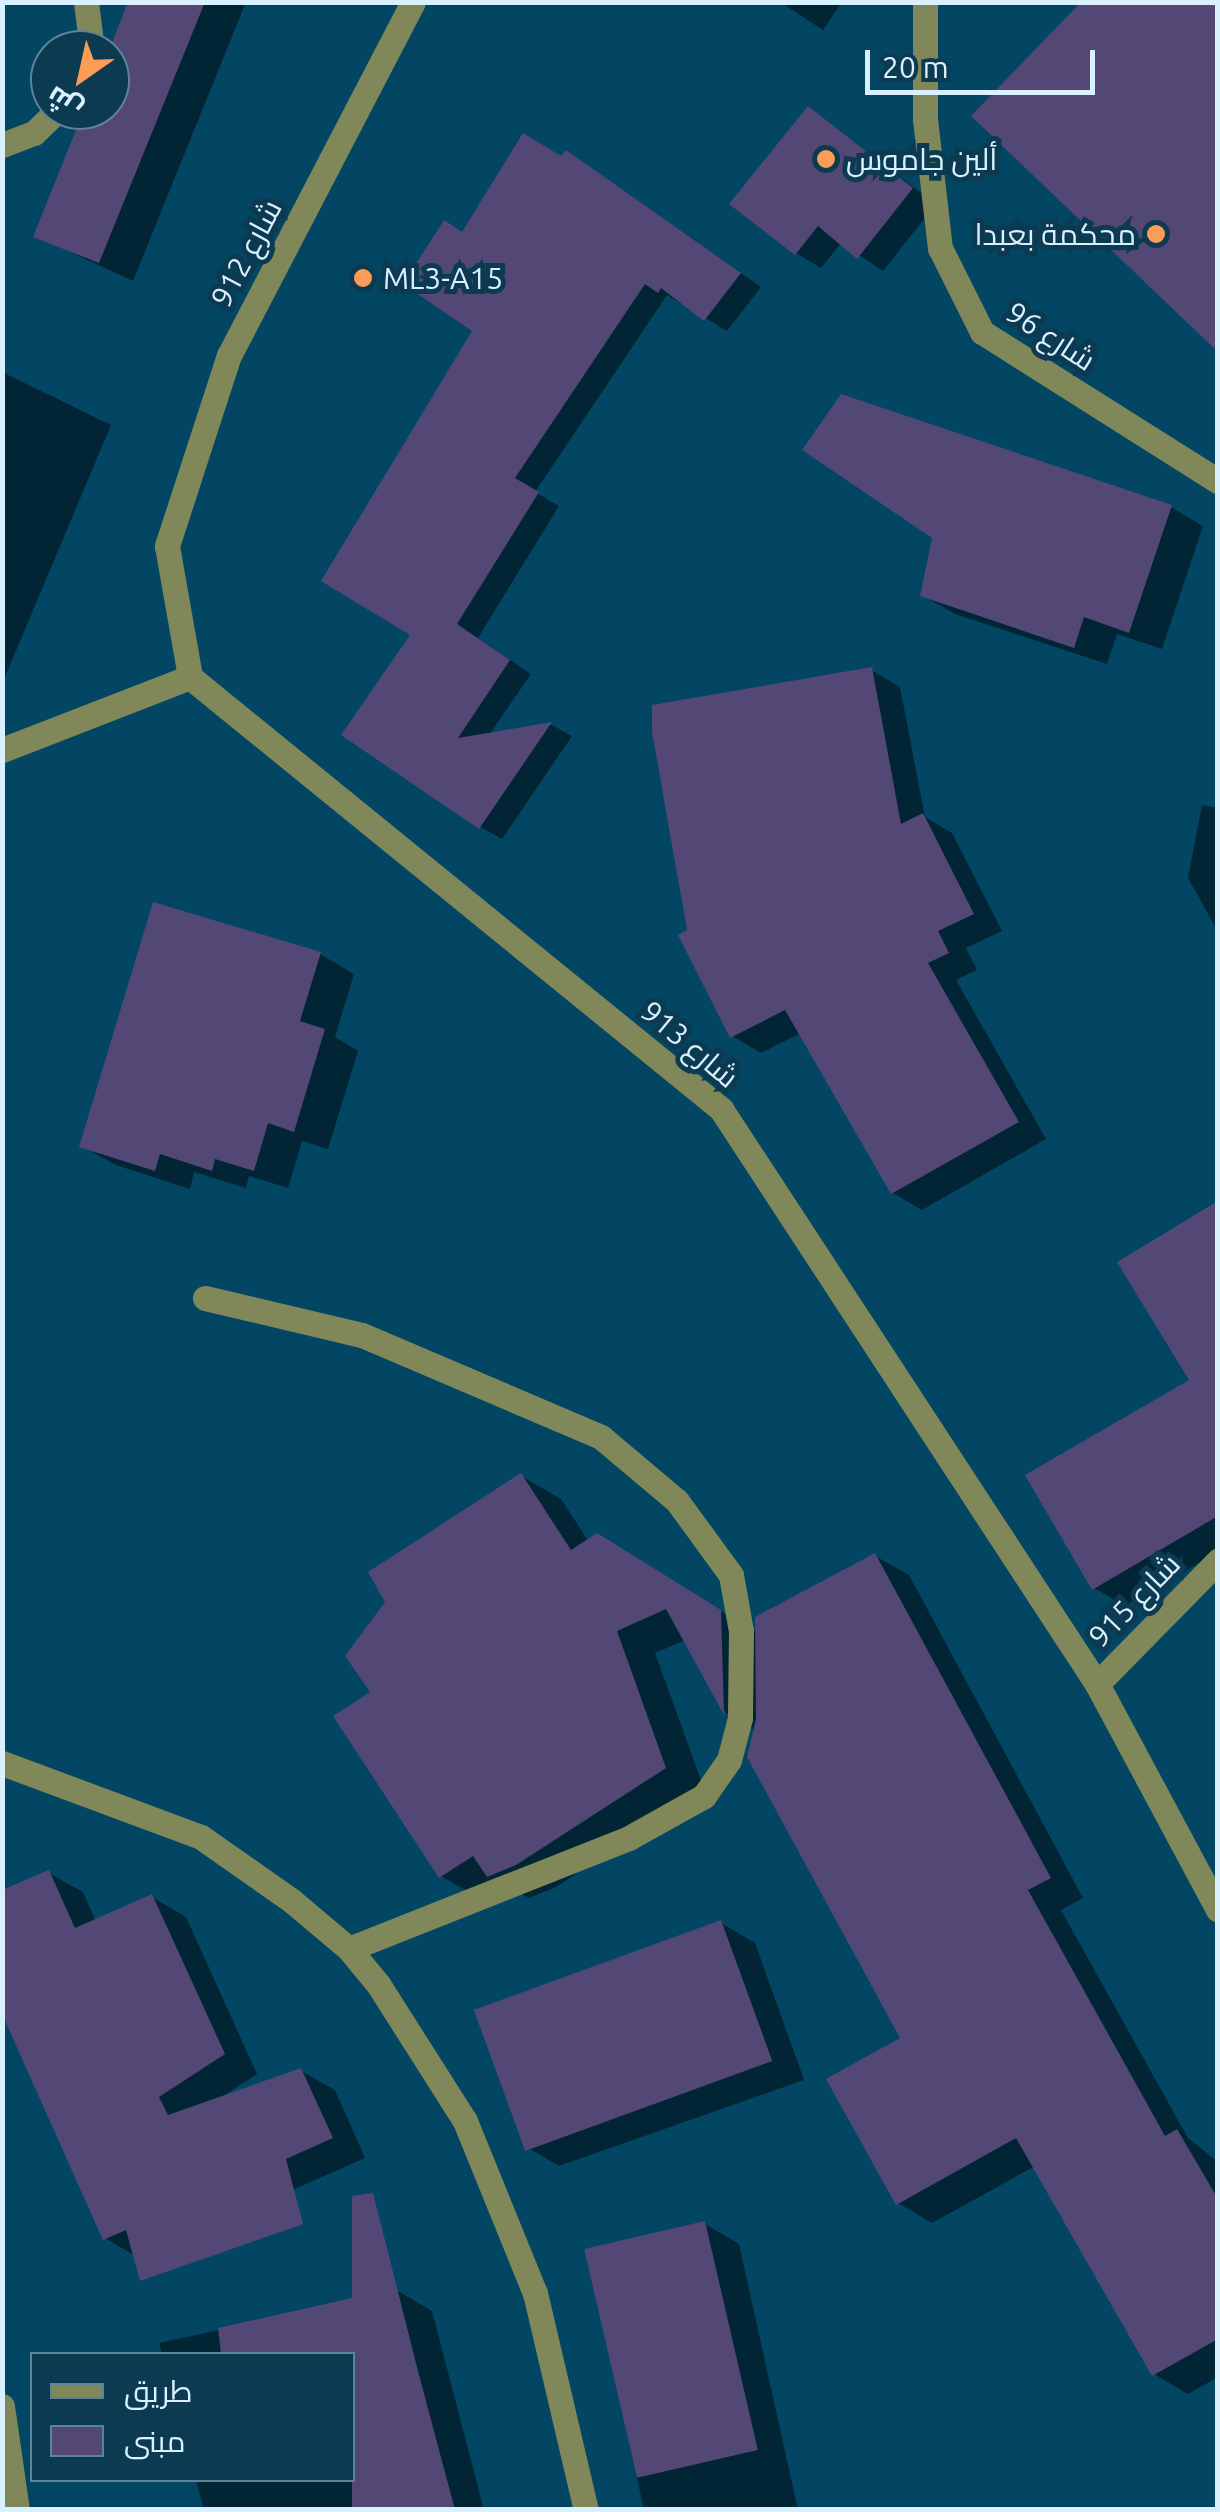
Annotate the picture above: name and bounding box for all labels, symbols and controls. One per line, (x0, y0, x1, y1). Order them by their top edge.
north arrow (30, 30, 130, 130)
scale bar (870, 30, 1100, 92)
text: 20 m (882, 50, 949, 84)
text: ش (40, 81, 88, 127)
place label: ألين جاموس (846, 141, 997, 177)
marker: ألين جاموس (815, 148, 837, 170)
street label: شارع 912 (203, 193, 289, 313)
place label: محكمة بعبدا (974, 216, 1136, 252)
marker: محكمة بعبدا (1145, 223, 1167, 245)
place label: ML3-A15 (383, 260, 503, 296)
marker: ML3-A15 (352, 267, 374, 289)
street label: شارع 96 (1000, 294, 1102, 378)
street label: شارع 913 (634, 993, 746, 1095)
street label: شارع 915 (1081, 1546, 1187, 1654)
legend (30, 2352, 355, 2482)
text: طريق (124, 2374, 193, 2408)
text: مبنى (124, 2424, 185, 2458)

